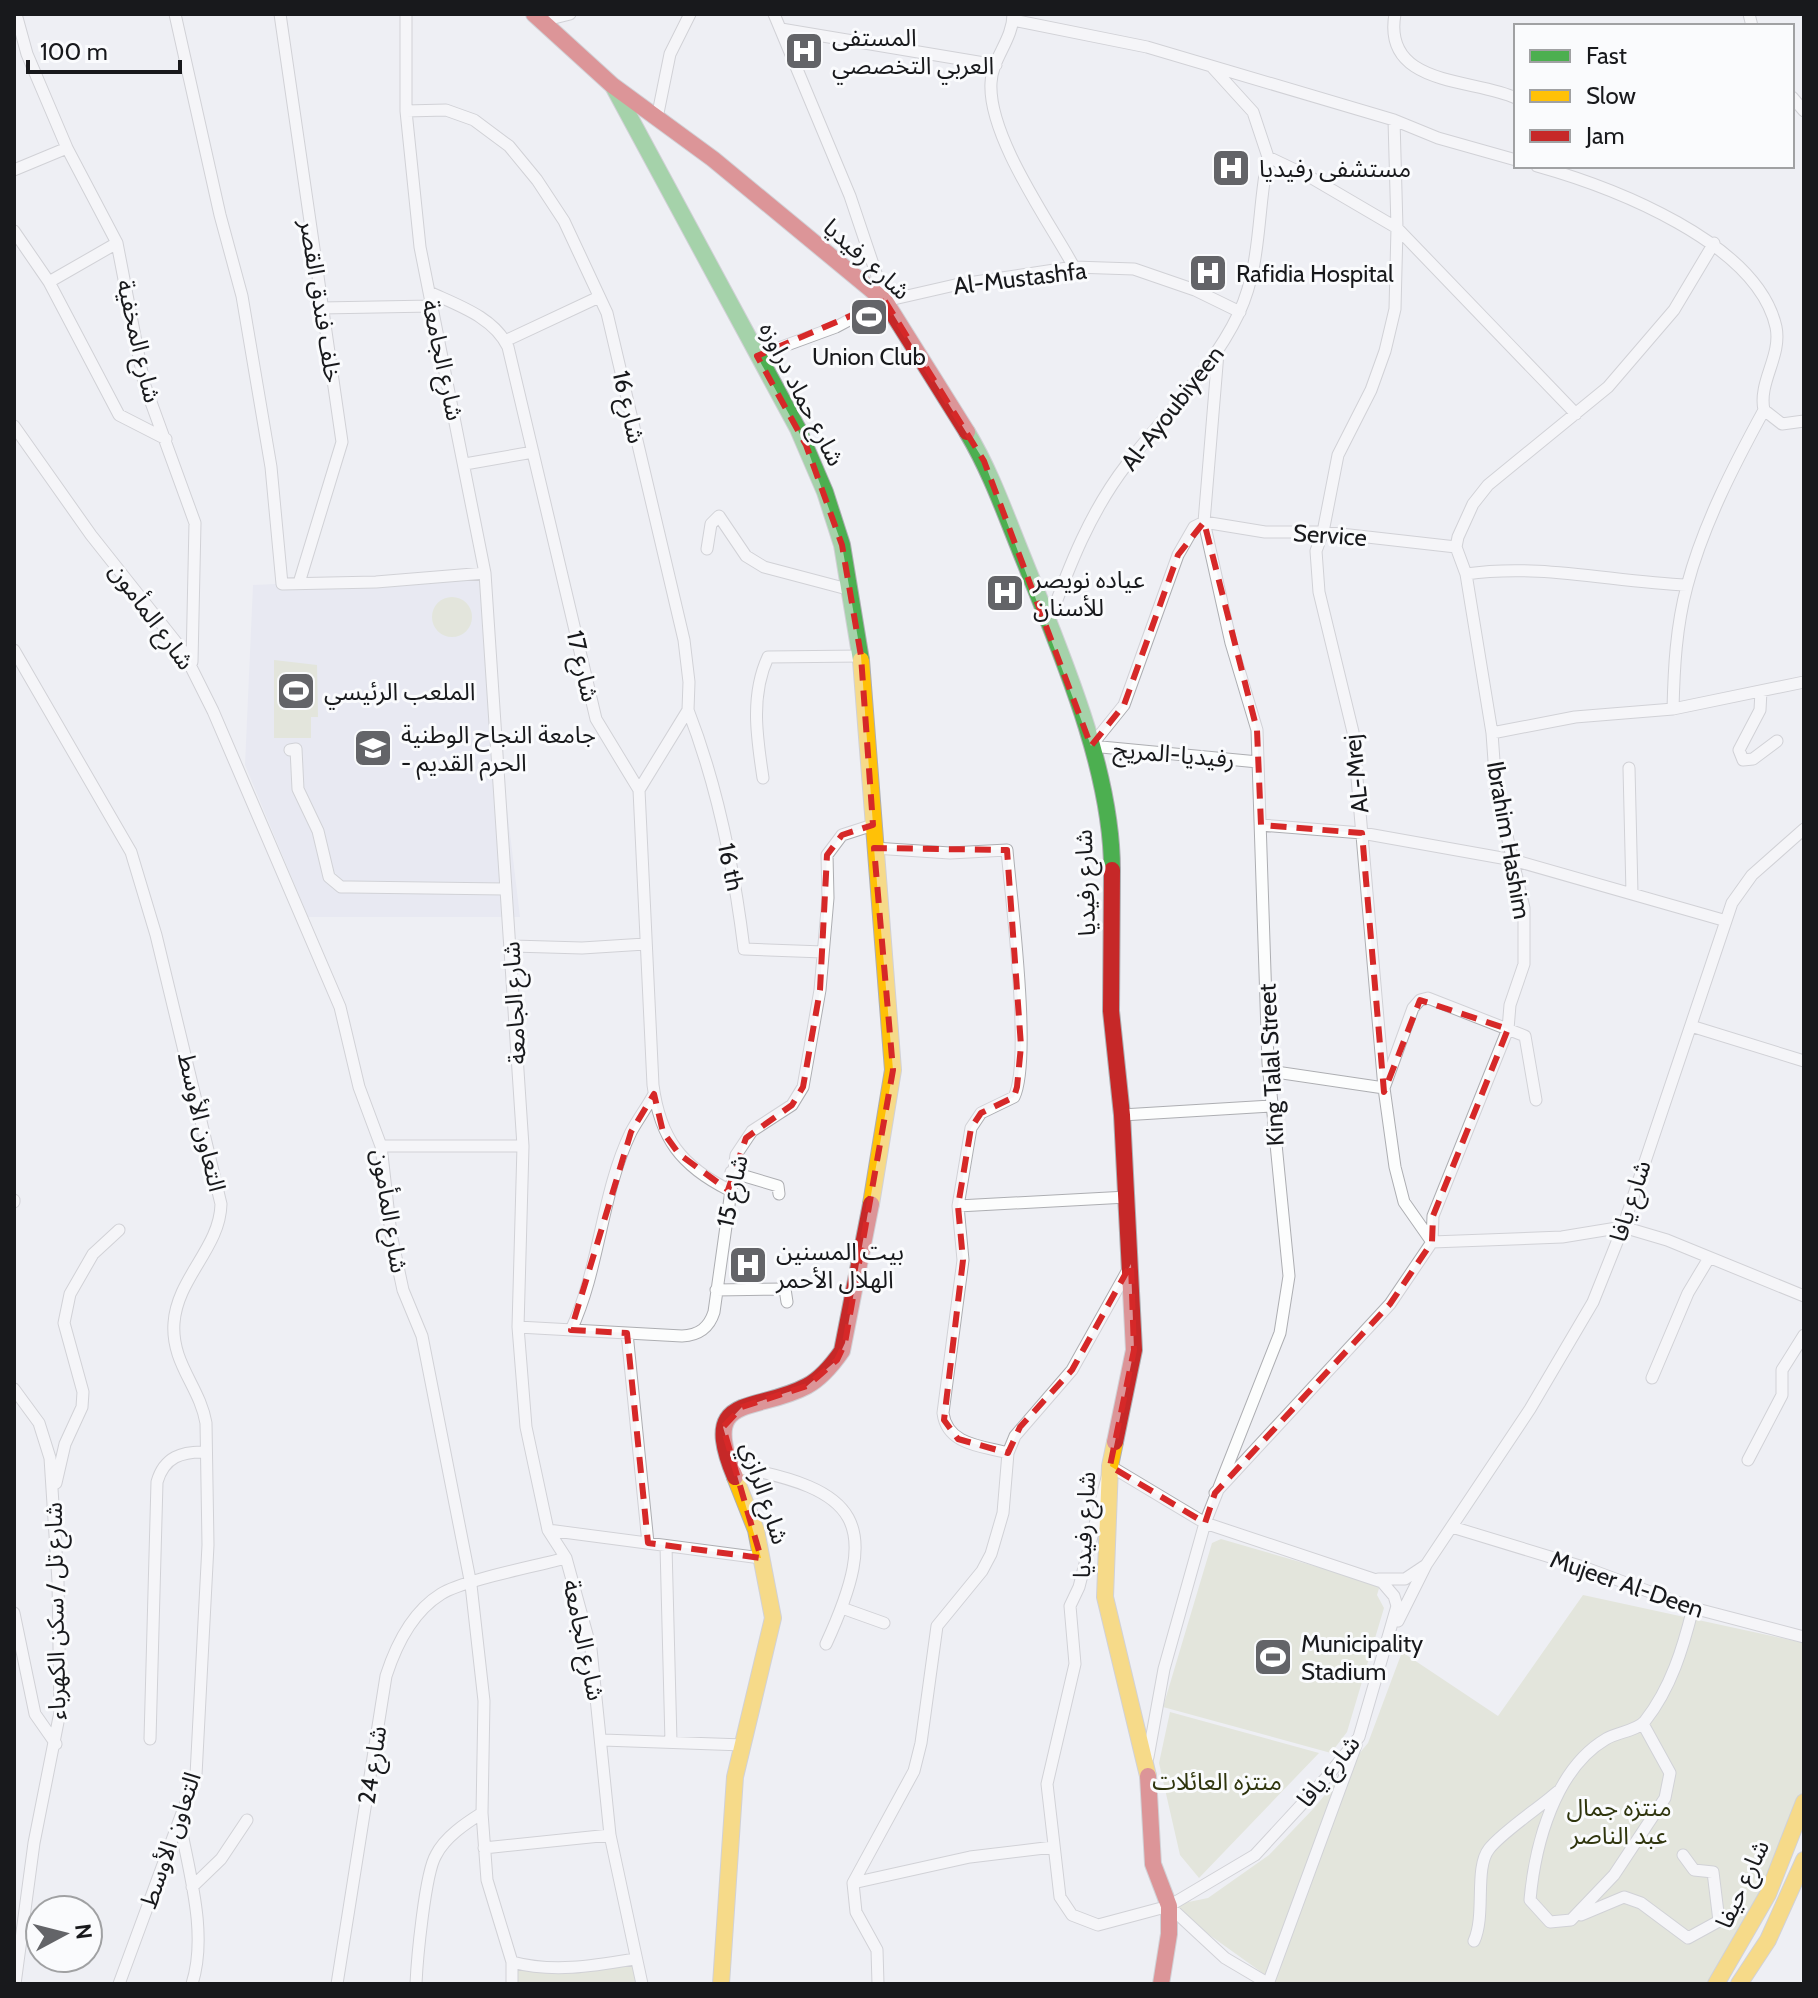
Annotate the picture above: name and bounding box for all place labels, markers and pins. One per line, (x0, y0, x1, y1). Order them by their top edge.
place label: المستفى العربي التخصصي (832, 23, 994, 84)
hospital icon: المستفى العربي التخصصي (783, 30, 825, 72)
hospital icon: مستشفى رفيديا (1210, 147, 1252, 189)
place label: مستشفى رفيديا (1259, 154, 1411, 183)
hospital icon: Rafidia Hospital (1187, 252, 1229, 294)
place label: Rafidia Hospital (1236, 259, 1394, 288)
sports icon: Union Club (848, 296, 890, 338)
place label: Union Club (812, 342, 926, 371)
place label: عياده نويصر للأسنان (1032, 565, 1145, 622)
hospital icon: عياده نويصر للأسنان (984, 572, 1026, 614)
sports icon: الملعب الرئيسي (275, 670, 317, 712)
place label: الملعب الرئيسي (324, 677, 475, 710)
place label: جامعة النجاح الوطنية - الحرم القديم (401, 720, 596, 781)
school or university icon: جامعة النجاح الوطنية - الحرم القديم (352, 727, 394, 769)
place label: بيت المسنين الهلال الأحمر (775, 1237, 904, 1294)
hospital icon: بيت المسنين الهلال الأحمر (727, 1244, 769, 1286)
place label: Municipality Stadium (1301, 1629, 1423, 1686)
sports icon: Municipality Stadium (1252, 1636, 1294, 1678)

